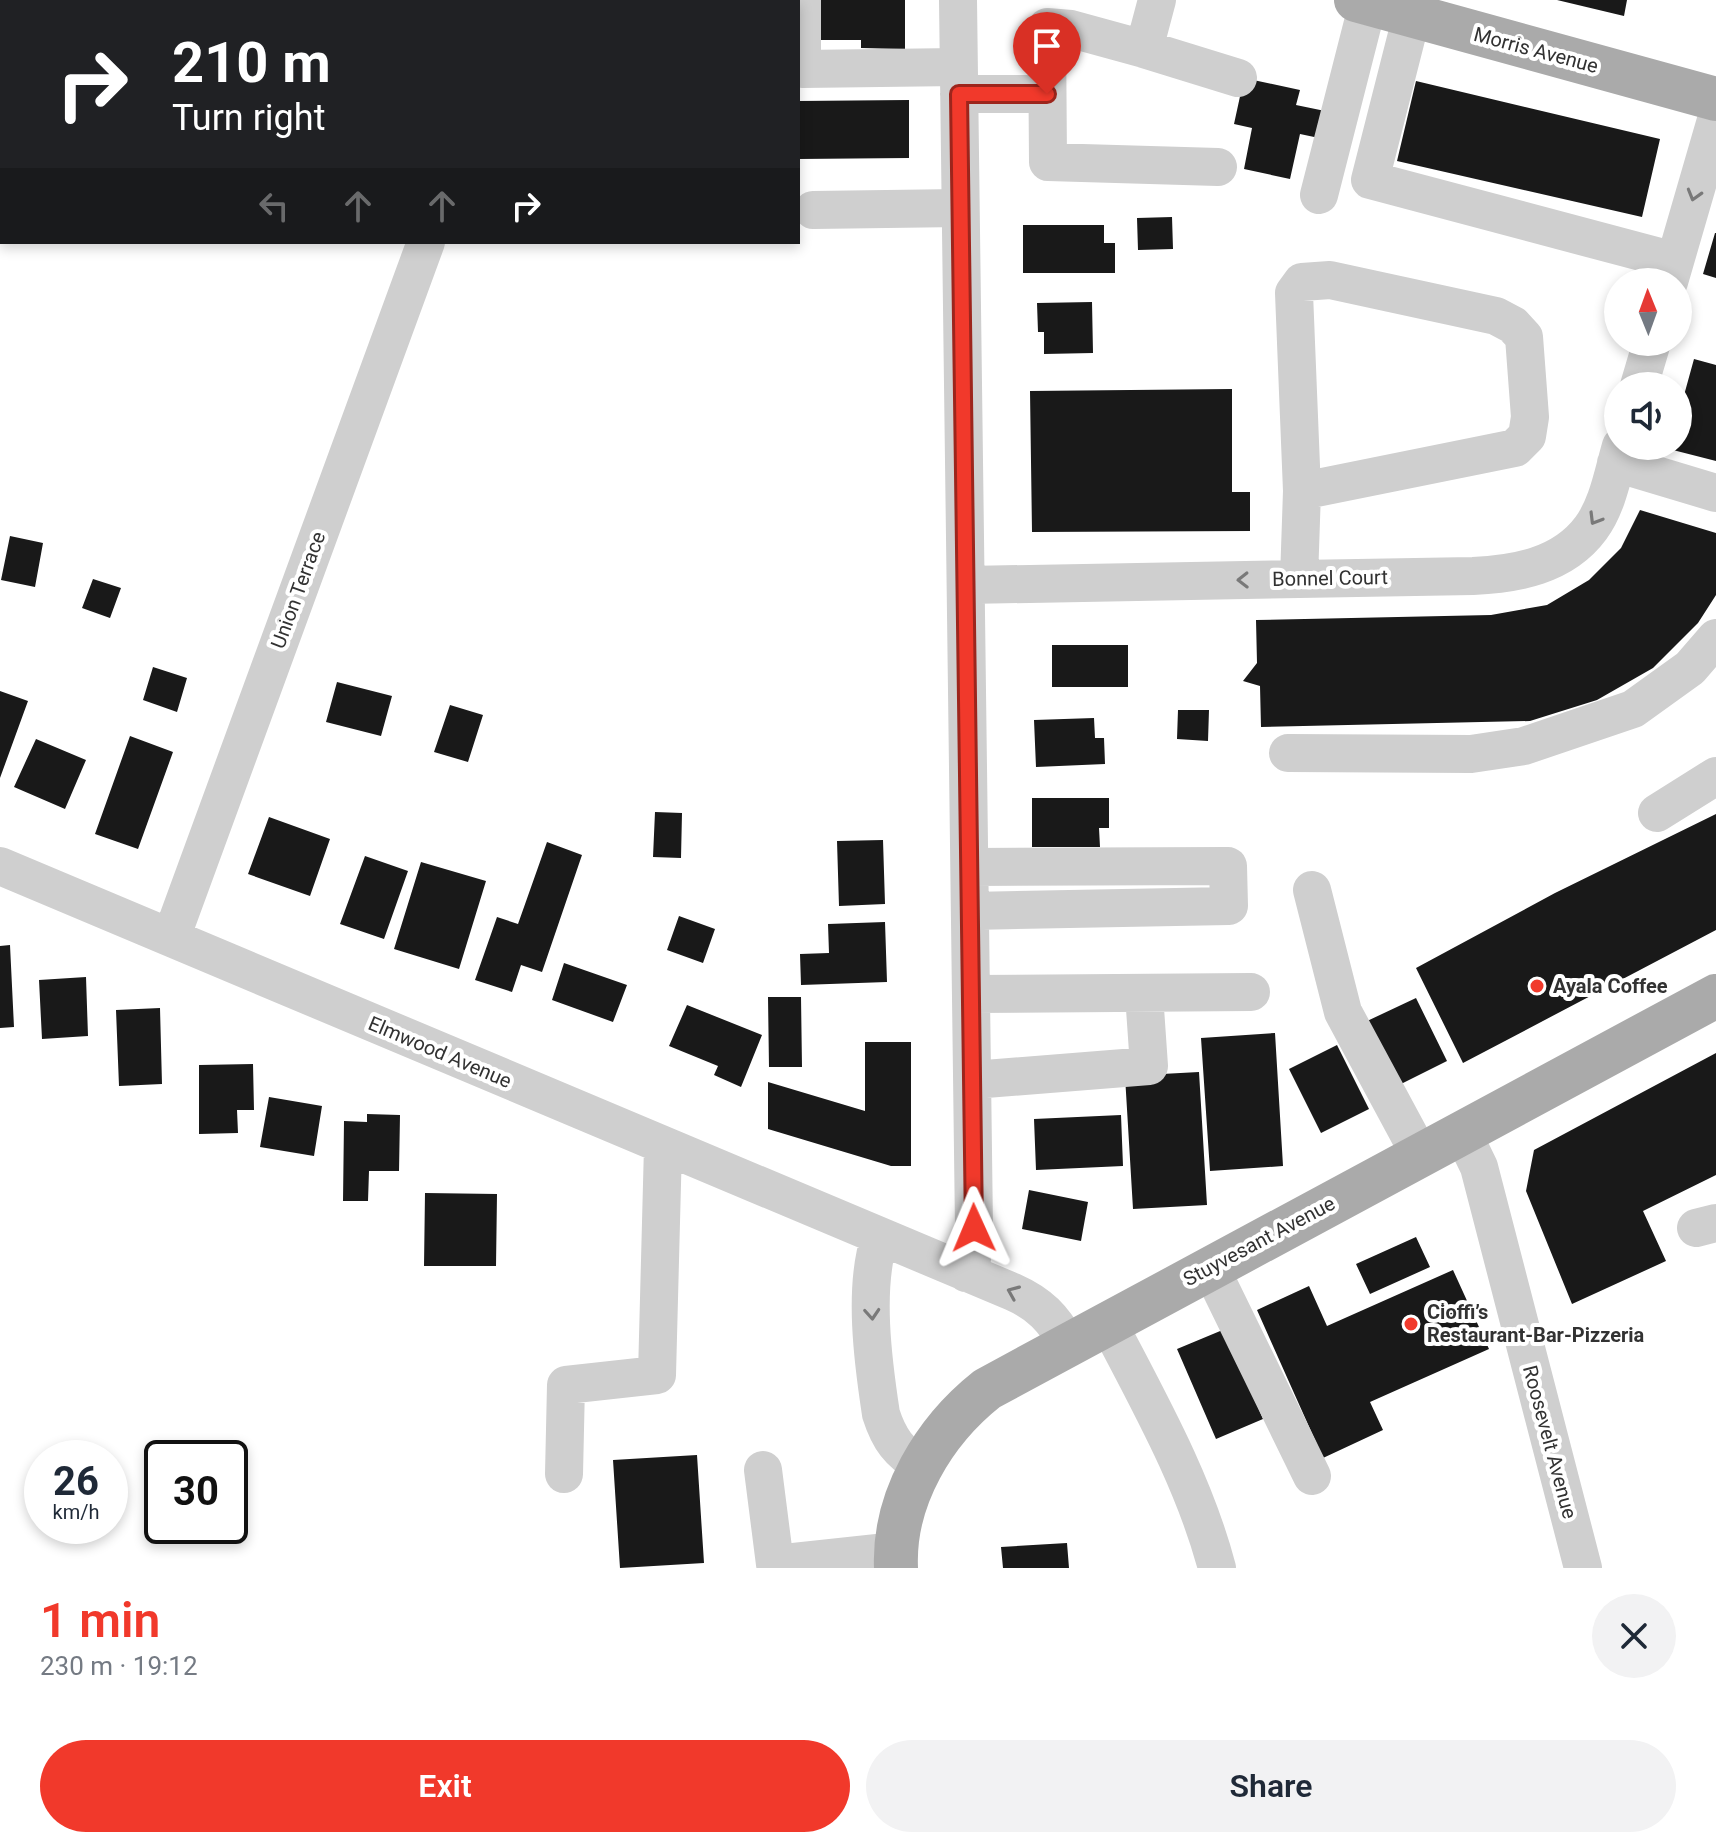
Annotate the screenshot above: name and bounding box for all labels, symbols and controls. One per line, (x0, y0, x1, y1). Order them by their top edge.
pin (1013, 12, 1081, 94)
street label: Morris Avenue (1471, 22, 1601, 78)
icon: arrive (1025, 24, 1069, 68)
text: 210 m (172, 30, 331, 96)
icon: right (40, 32, 144, 136)
text: Turn right (172, 97, 325, 139)
icon: left (252, 184, 296, 228)
icon: ahead (336, 184, 380, 228)
icon: ahead (420, 184, 464, 228)
icon: right (504, 184, 548, 228)
one-way arrow (1687, 187, 1703, 201)
north arrow (1604, 268, 1692, 356)
map controls (1604, 268, 1692, 460)
button: sound (1604, 372, 1692, 460)
one-way arrow (1589, 510, 1605, 525)
street label: Union Terrace (266, 528, 330, 652)
street label: Bonnel Court (1272, 565, 1388, 591)
one-way arrow (1236, 571, 1249, 589)
place label: Ayala Coffee (1553, 974, 1668, 998)
marker: Ayala Coffee (1528, 977, 1546, 995)
street label: Elmwood Avenue (365, 1011, 515, 1093)
position arrow (932, 1186, 1016, 1270)
street label: Stuyvesant Avenue (1179, 1191, 1339, 1291)
one-way arrow (1007, 1285, 1021, 1301)
place label: Cioffi’s Restaurant-Bar-Pizzeria (1427, 1300, 1645, 1347)
one-way arrow (863, 1308, 880, 1321)
marker: Cioffi’s Restaurant-Bar-Pizzeria (1402, 1315, 1420, 1333)
street label: Roosevelt Avenue (1518, 1363, 1582, 1521)
speed limit sign: 30 (144, 1440, 248, 1544)
text: 26 (53, 1458, 99, 1505)
text: km/h (53, 1500, 99, 1524)
text: 1 min (40, 1592, 160, 1649)
button: close (1592, 1594, 1676, 1678)
text: 230 m · 19:12 (40, 1651, 198, 1681)
button: Exit (40, 1740, 850, 1832)
button: Share (866, 1740, 1676, 1832)

